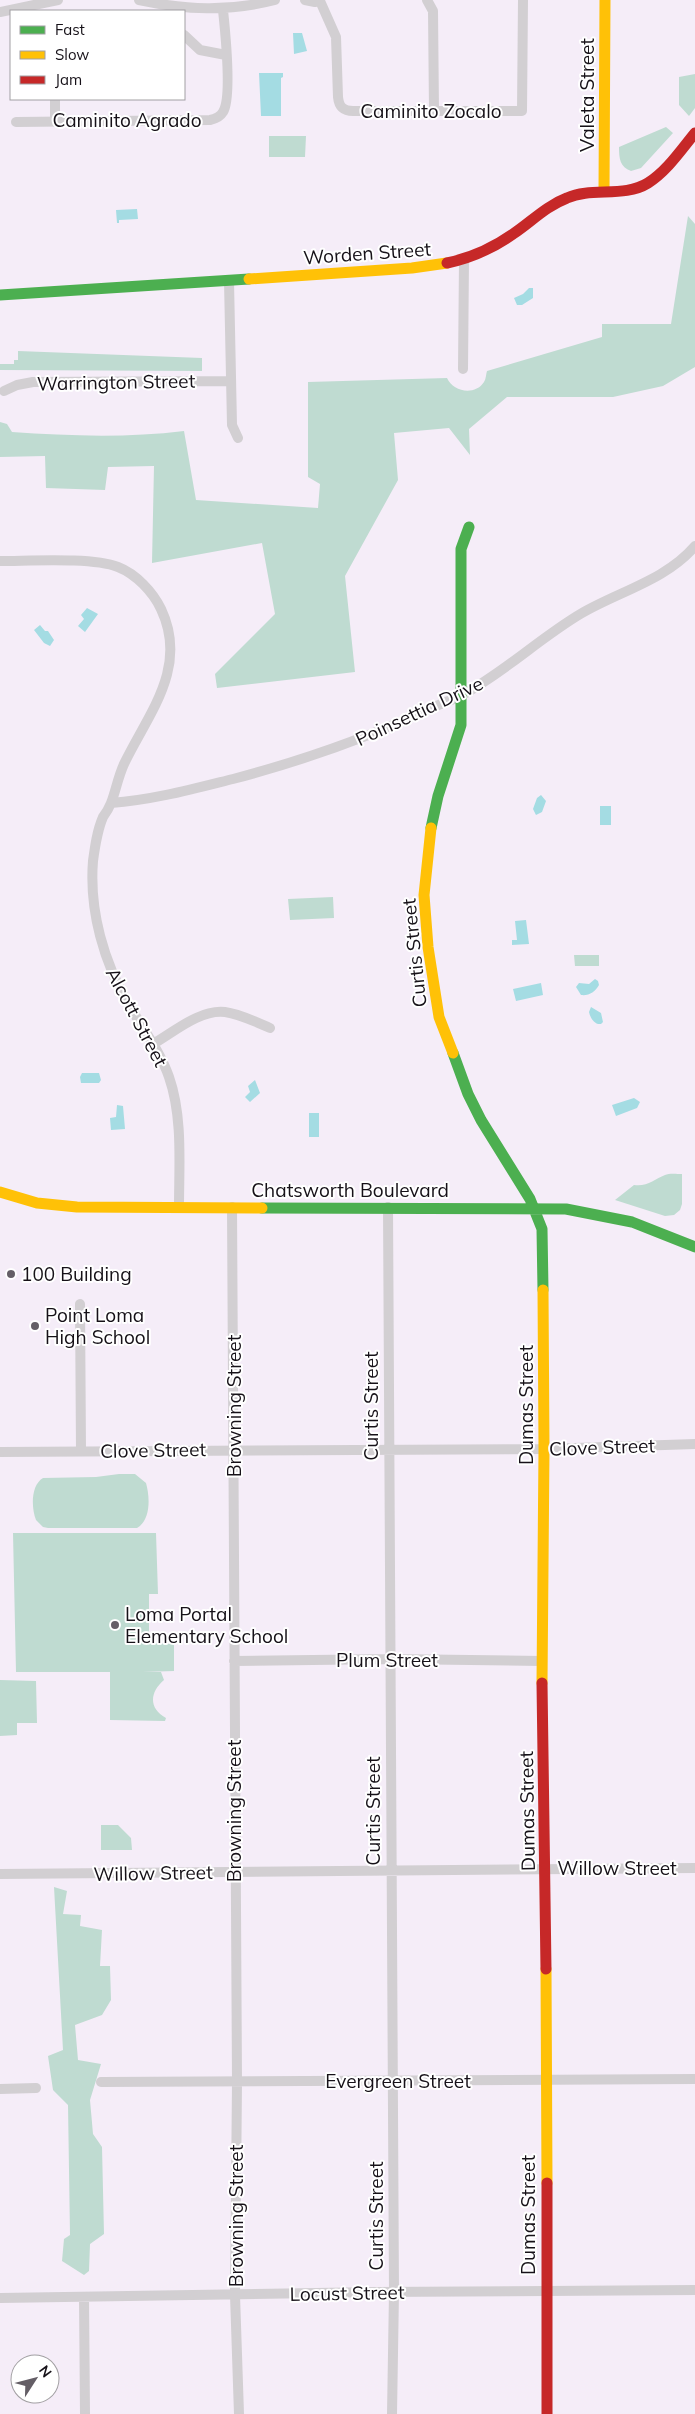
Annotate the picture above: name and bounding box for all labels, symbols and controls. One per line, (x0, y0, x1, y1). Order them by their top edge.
legend (10, 10, 185, 100)
text: Fast (55, 20, 85, 39)
street label: Valeta Street (575, 38, 599, 152)
text: Slow (55, 45, 89, 64)
text: Jam (55, 70, 82, 89)
street label: Caminito Zocalo (360, 99, 502, 123)
street label: Caminito Agrado (52, 108, 202, 132)
street label: Worden Street (302, 237, 432, 269)
street label: Warrington Street (37, 369, 196, 395)
street label: Poinsettia Drive (351, 671, 487, 751)
street label: Curtis Street (396, 897, 432, 1009)
street label: Alcott Street (101, 963, 173, 1071)
street label: Chatsworth Boulevard (251, 1178, 449, 1202)
place label: 100 Building (21, 1262, 132, 1286)
marker: 100 Building (5, 1268, 17, 1280)
place label: Point Loma High School (45, 1303, 150, 1349)
marker: Point Loma High School (29, 1320, 41, 1332)
street label: Browning Street (222, 1334, 246, 1477)
street label: Dumas Street (514, 1345, 538, 1465)
street label: Curtis Street (359, 1351, 383, 1461)
street label: Clove Street (549, 1433, 656, 1461)
street label: Clove Street (100, 1437, 207, 1463)
place label: Loma Portal Elementary School (125, 1602, 288, 1648)
marker: Loma Portal Elementary School (109, 1619, 121, 1631)
street label: Plum Street (336, 1648, 438, 1672)
street label: Browning Street (222, 1739, 246, 1882)
street label: Dumas Street (514, 1750, 540, 1871)
street label: Curtis Street (361, 1756, 385, 1866)
street label: Willow Street (557, 1856, 677, 1880)
street label: Willow Street (93, 1860, 213, 1886)
street label: Evergreen Street (325, 2069, 471, 2093)
street label: Browning Street (224, 2144, 248, 2287)
street label: Dumas Street (516, 2155, 540, 2275)
street label: Curtis Street (364, 2161, 388, 2271)
street label: Locust Street (289, 2280, 405, 2306)
north arrow (10, 2354, 60, 2404)
text: N (35, 2362, 56, 2381)

